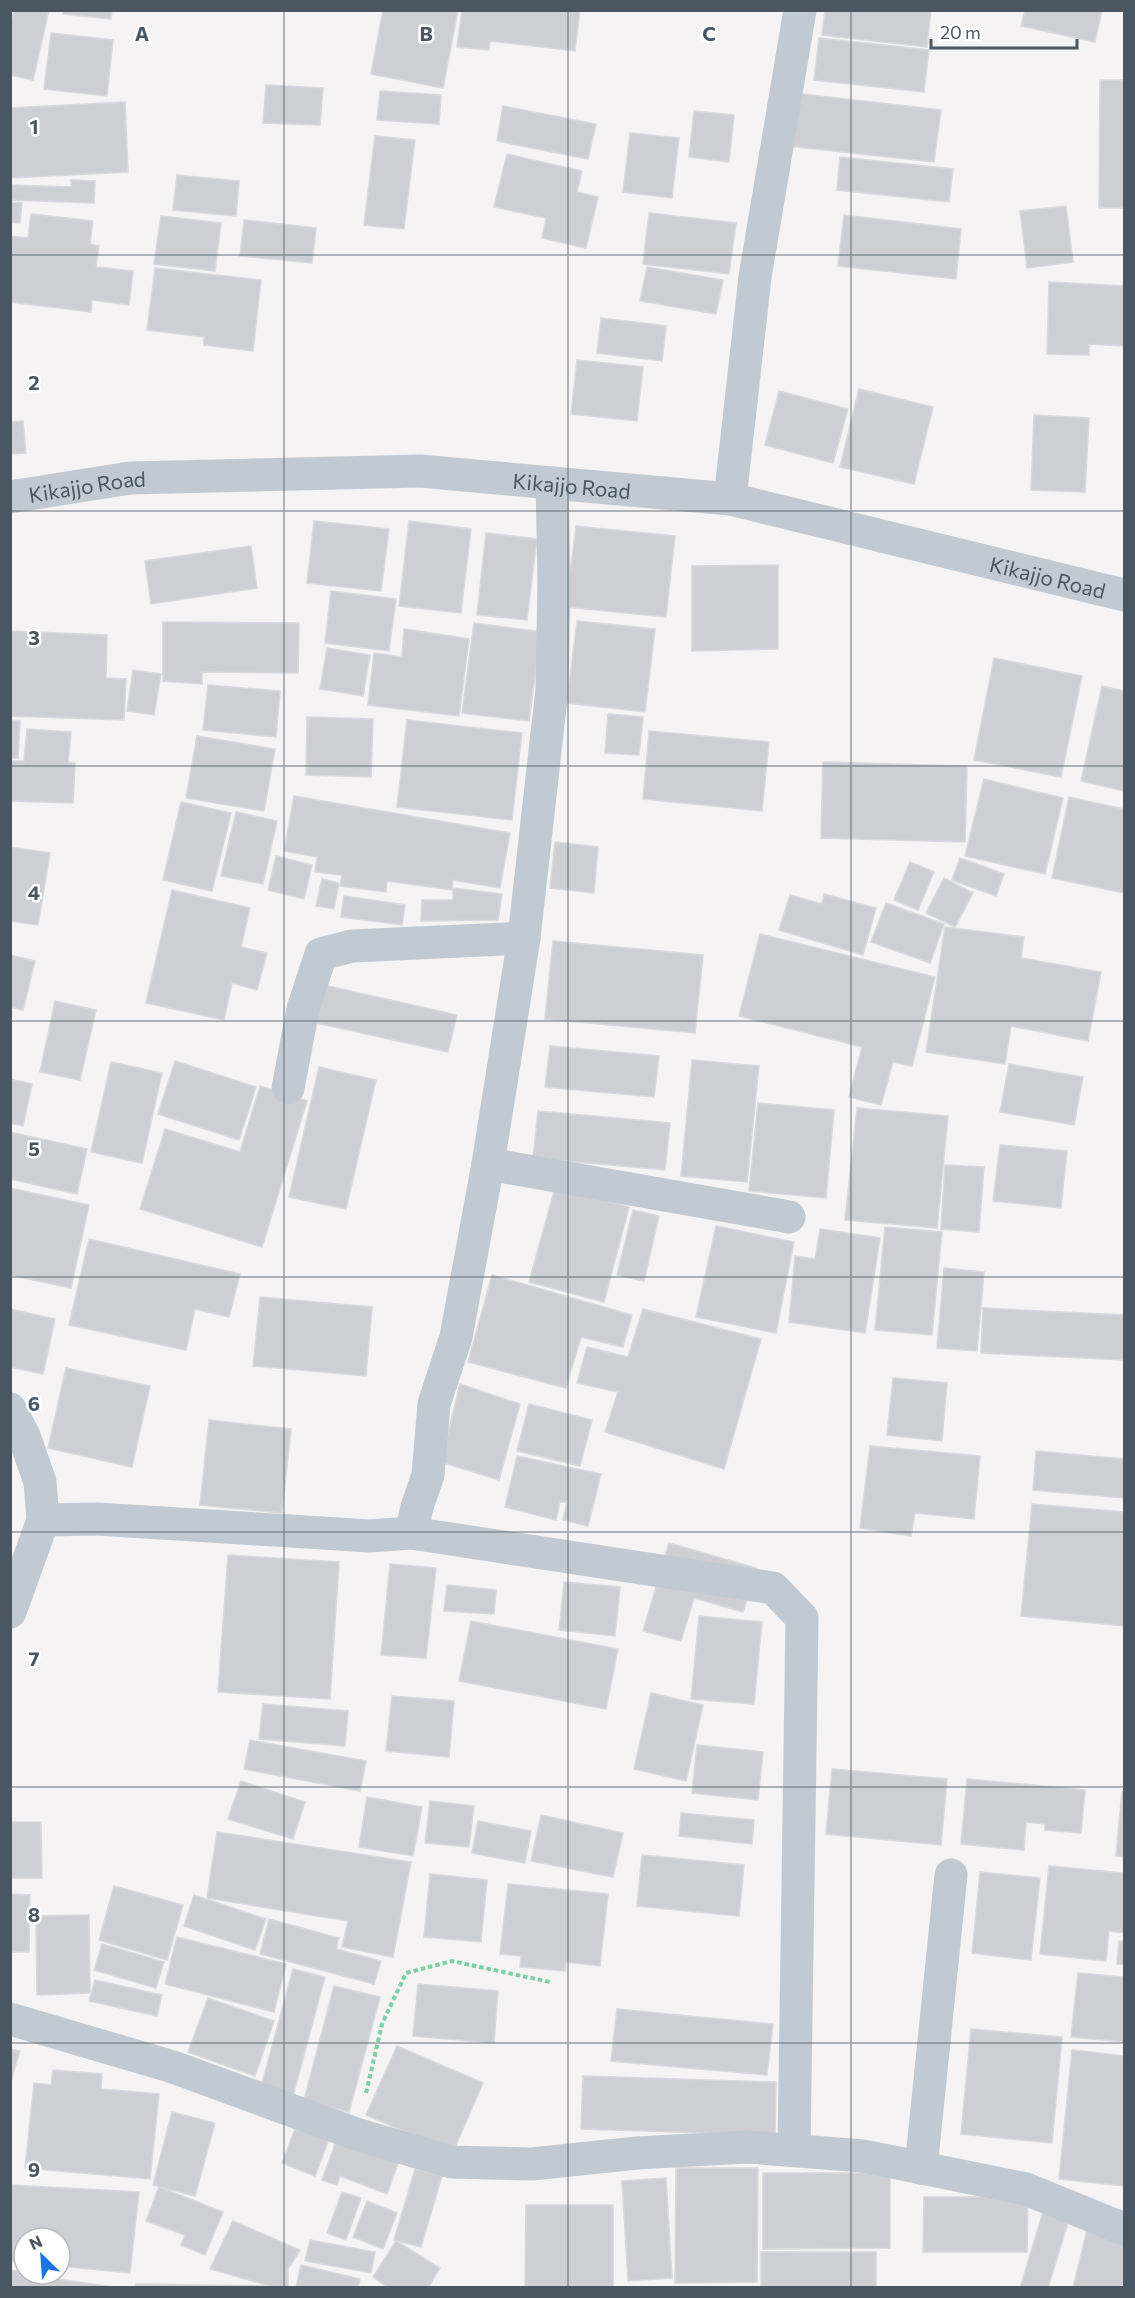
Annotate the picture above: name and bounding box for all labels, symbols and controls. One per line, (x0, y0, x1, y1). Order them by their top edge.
scale bar (931, 12, 1076, 50)
text: A (135, 21, 149, 45)
text: B (419, 21, 433, 45)
text: C (702, 21, 716, 45)
text: 20 m (940, 21, 981, 43)
text: 1 (29, 114, 39, 138)
text: 2 (28, 370, 40, 394)
street label: Kikajjo Road (27, 465, 146, 506)
street label: Kikajjo Road (512, 467, 632, 503)
street label: Kikajjo Road (987, 550, 1108, 603)
text: 3 (28, 625, 40, 649)
text: 4 (28, 880, 40, 904)
text: 5 (28, 1136, 40, 1160)
text: 6 (28, 1391, 40, 1415)
text: 7 (29, 1646, 40, 1670)
text: 8 (28, 1902, 40, 1926)
text: 9 (28, 2157, 40, 2181)
north arrow (12, 2226, 72, 2286)
text: N (26, 2231, 45, 2253)

